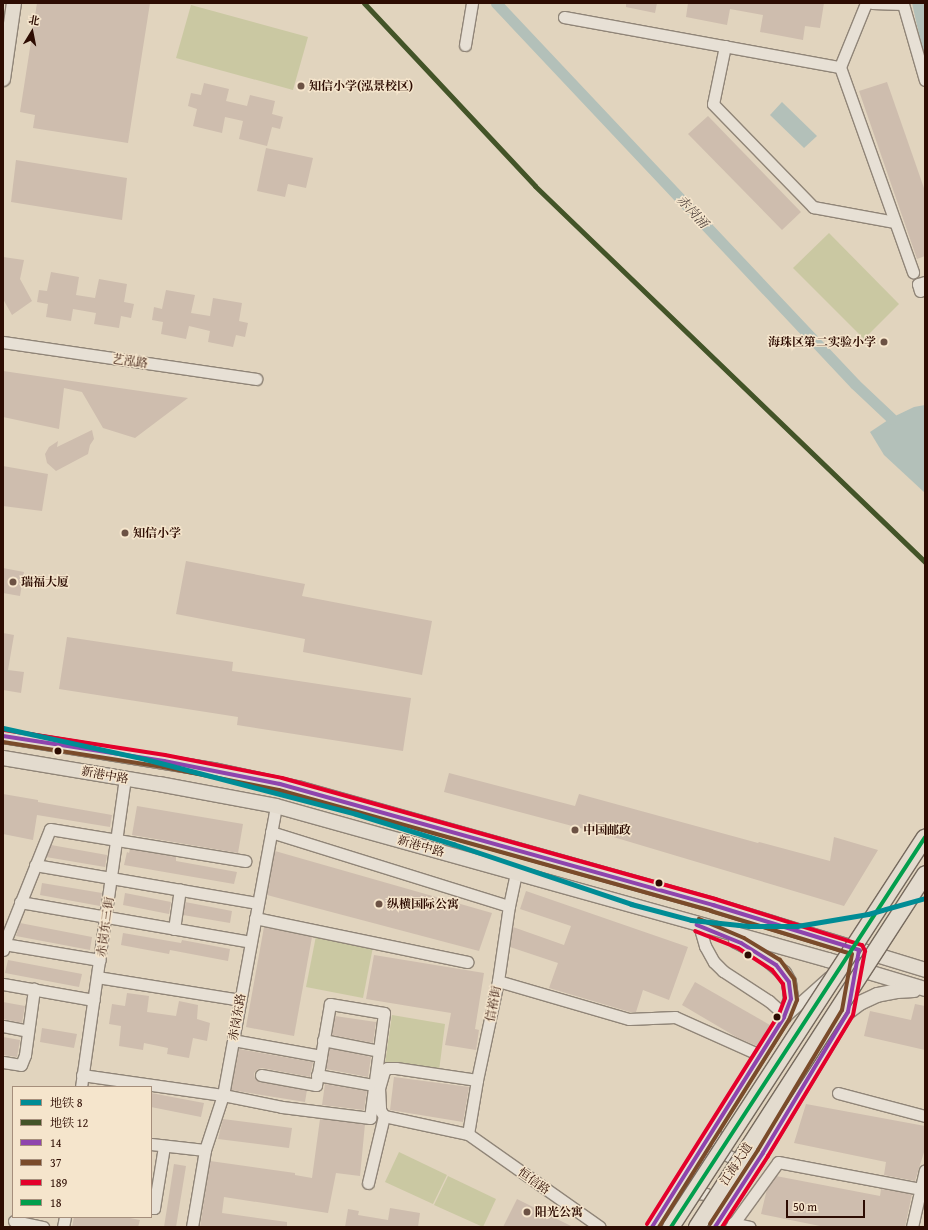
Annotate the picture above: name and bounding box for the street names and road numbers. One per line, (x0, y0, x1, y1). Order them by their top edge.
street label: 艺泓路 (111, 351, 149, 371)
street label: 新港中路 (80, 764, 130, 786)
street label: 新港中路 (396, 832, 446, 860)
street label: 赤岗东三街 (94, 896, 116, 958)
street label: 信裕街 (482, 985, 504, 1023)
street label: 赤岗东路 (226, 992, 248, 1042)
street label: 江海大道 (717, 1140, 755, 1188)
street label: 恒信路 (515, 1165, 553, 1197)

